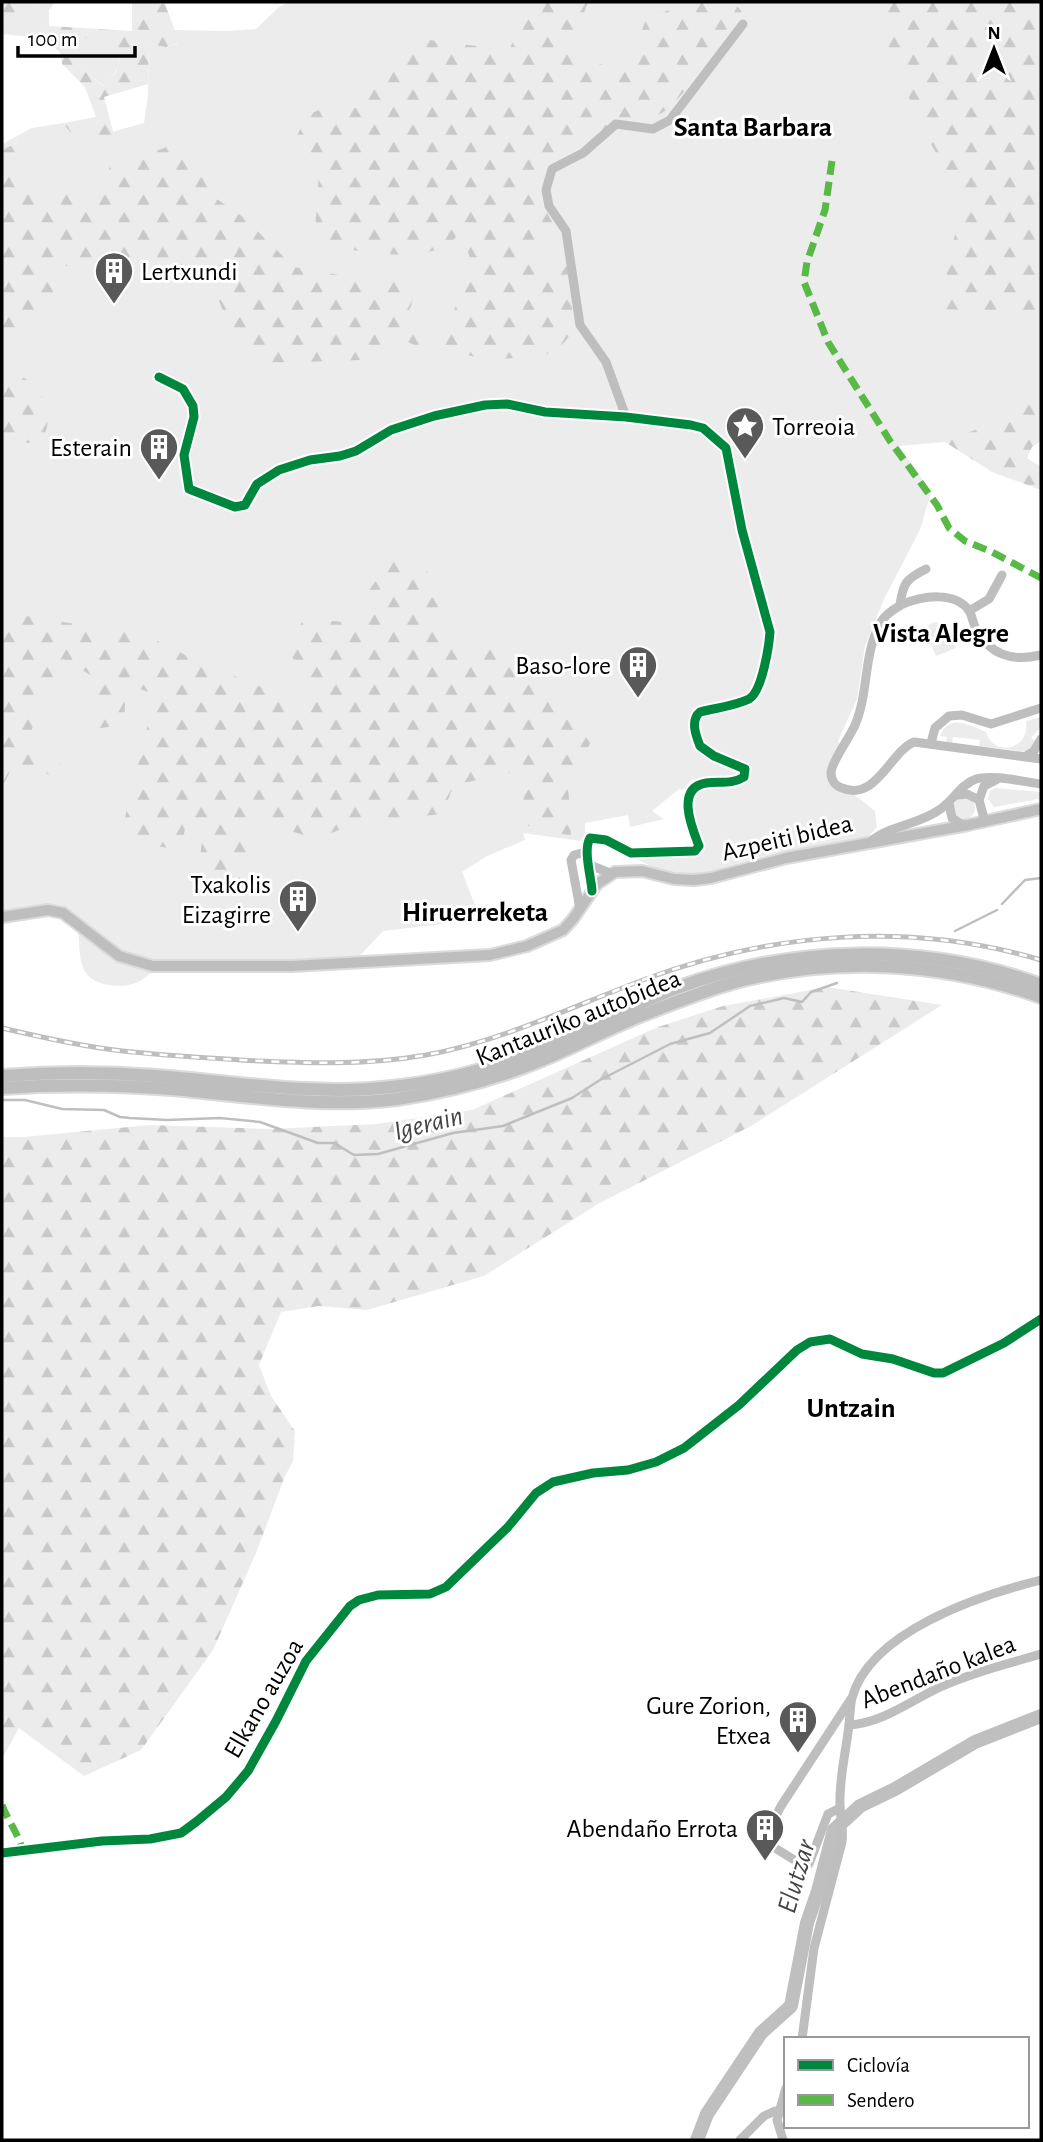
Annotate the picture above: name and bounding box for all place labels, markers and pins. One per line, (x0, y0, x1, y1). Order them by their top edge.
building icon: Lertxundi (93, 250, 135, 305)
place label: Lertxundi (141, 259, 238, 285)
place icon: Torreoia (724, 405, 766, 460)
place label: Torreoia (772, 414, 855, 440)
building icon: Esterain (138, 426, 180, 481)
place label: Esterain (50, 435, 132, 461)
building icon: Baso-lore (617, 644, 659, 699)
place label: Baso-lore (515, 653, 611, 679)
place label: Txakolis Eizagirre (182, 872, 271, 928)
building icon: Txakolis Eizagirre (277, 878, 319, 933)
place label: Gure Zorion, Etxea (646, 1693, 771, 1749)
building icon: Gure Zorion, Etxea (777, 1699, 819, 1754)
building icon: Abendaño Errota (744, 1807, 786, 1862)
place label: Abendaño Errota (566, 1816, 738, 1842)

